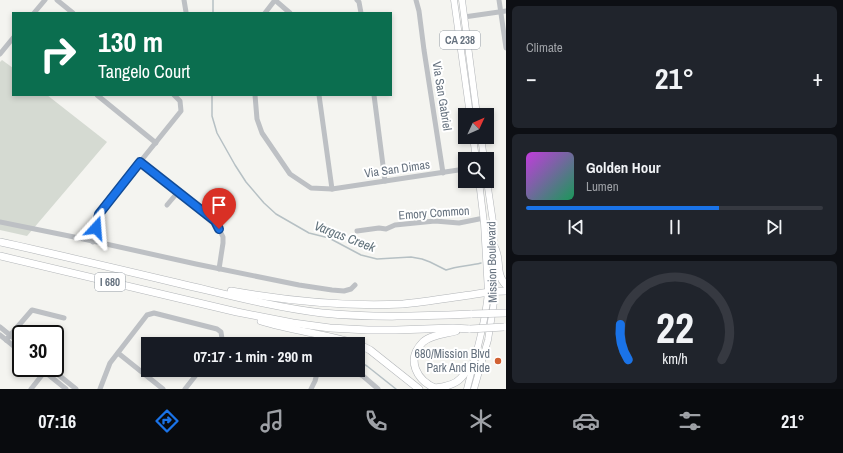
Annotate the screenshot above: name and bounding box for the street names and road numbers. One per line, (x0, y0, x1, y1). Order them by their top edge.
road number: CA 238 (440, 31, 480, 49)
street label: Via San Gabriel (429, 60, 455, 132)
street label: Via San Dimas (363, 156, 431, 182)
street label: Emory Common (398, 203, 470, 223)
street label: Mission Boulevard (483, 221, 501, 303)
road number: I 680 (95, 273, 125, 291)

